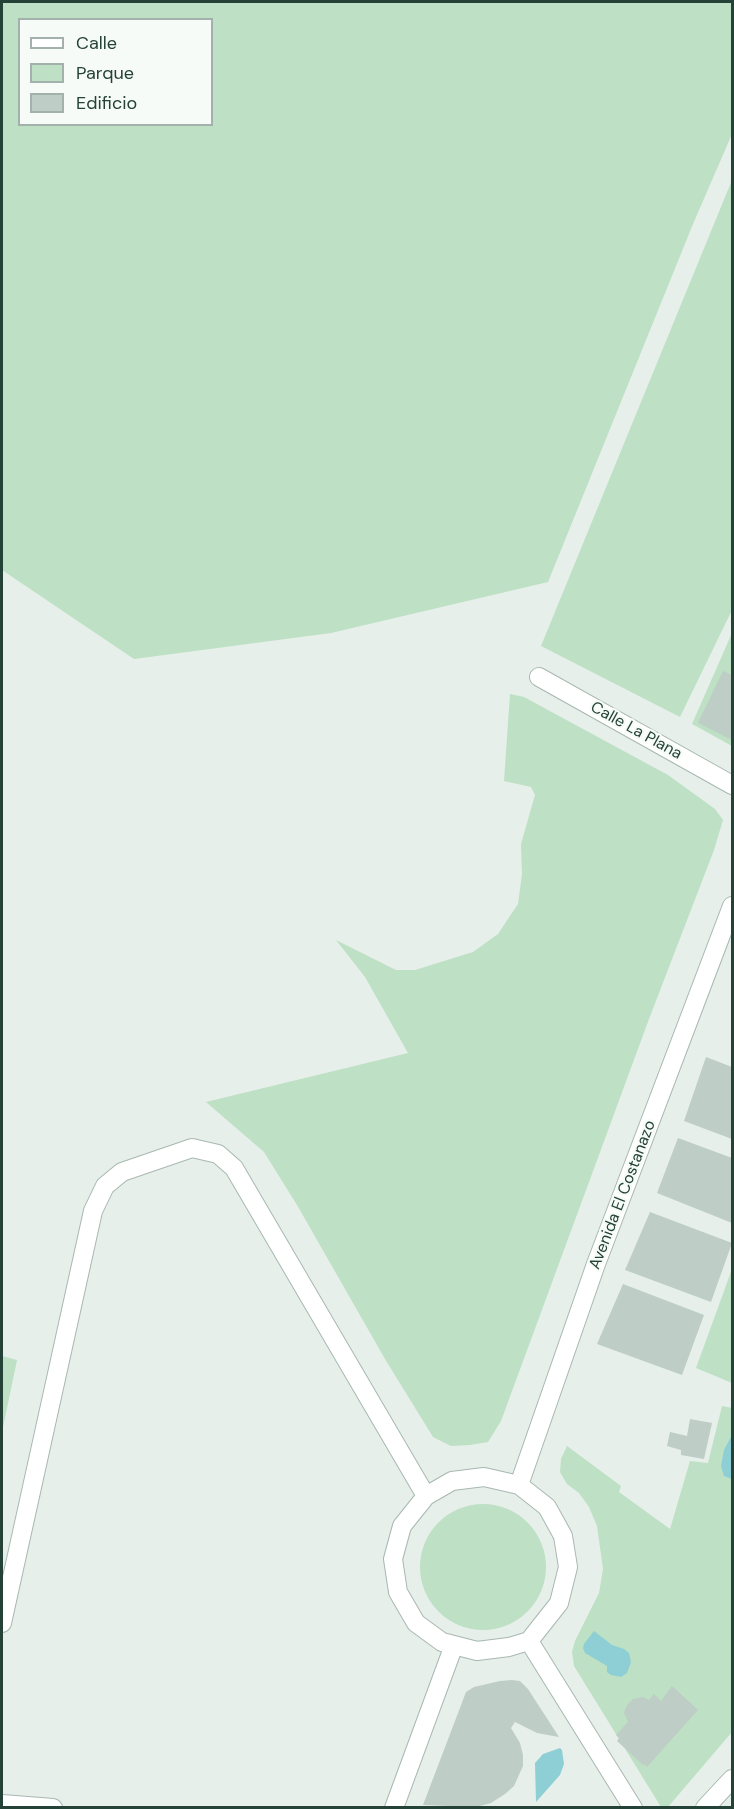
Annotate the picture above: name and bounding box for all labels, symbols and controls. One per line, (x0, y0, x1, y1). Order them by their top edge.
legend (18, 18, 213, 126)
text: Calle (76, 31, 117, 55)
text: Parque (76, 61, 134, 85)
text: Edificio (76, 91, 137, 115)
street label: Calle La Plana (587, 698, 685, 764)
street label: Avenida El Costanazo (586, 1118, 660, 1272)

